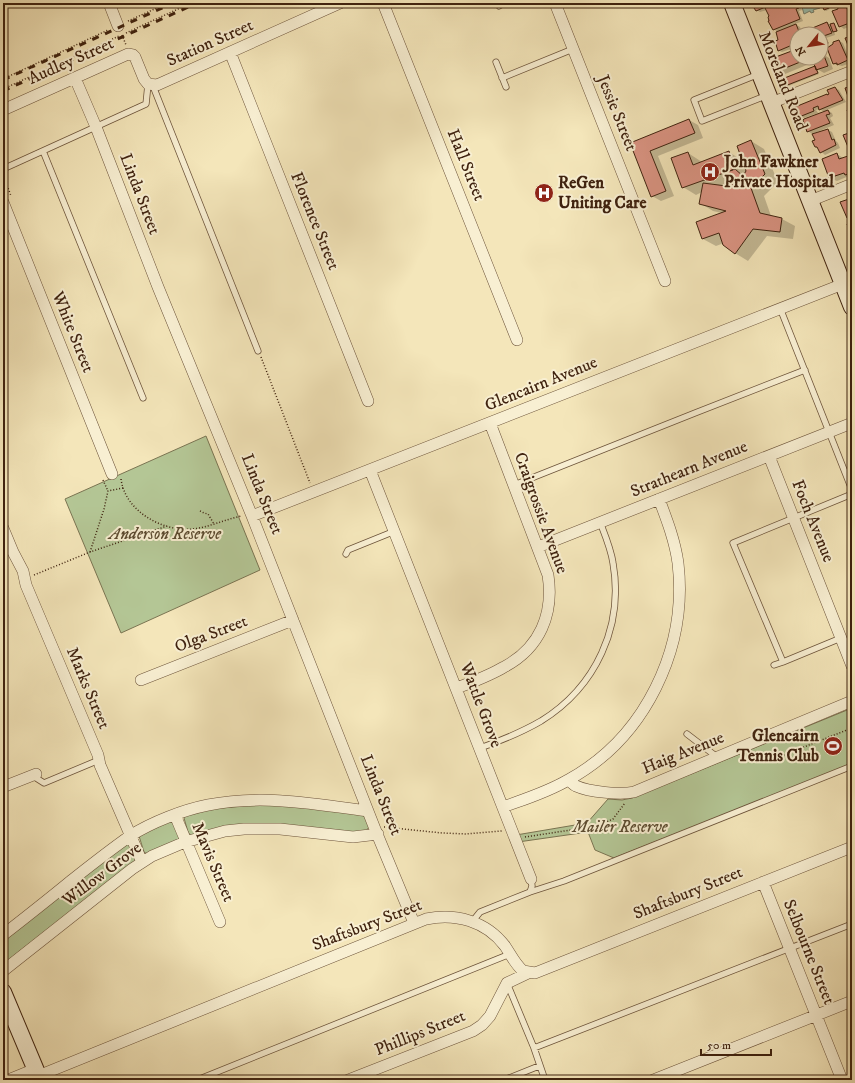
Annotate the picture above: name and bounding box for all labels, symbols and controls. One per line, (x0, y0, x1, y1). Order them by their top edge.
street label: Station Street (163, 14, 257, 72)
north arrow (789, 26, 829, 66)
street label: Moreland Road (753, 28, 813, 134)
street label: Audley Street (25, 32, 118, 90)
text: N (793, 43, 810, 58)
street label: Jessie Street (591, 70, 642, 155)
street label: Hall Street (442, 126, 491, 205)
street label: Linda Street (114, 150, 166, 238)
place label: John Fawkner Private Hospital (722, 151, 835, 193)
hospital icon: John Fawkner Private Hospital (699, 161, 721, 183)
street label: Florence Street (285, 169, 345, 274)
place label: ReGen Uniting Care (558, 172, 647, 214)
hospital icon: ReGen Uniting Care (533, 182, 555, 204)
street label: White Street (46, 287, 99, 376)
street label: Glencairn Avenue (481, 351, 601, 417)
street label: Strathearn Avenue (627, 436, 751, 502)
street label: Craigrossie Avenue (509, 449, 573, 577)
street label: Linda Street (236, 450, 288, 538)
street label: Foch Avenue (786, 477, 840, 565)
park label: Anderson Reserve (107, 523, 222, 545)
street label: Olga Street (171, 610, 251, 658)
street label: Marks Street (61, 644, 115, 733)
street label: Wattle Grove (454, 658, 507, 751)
place label: Glencairn Tennis Club (736, 725, 819, 767)
street label: Haig Avenue (639, 727, 727, 779)
sports icon: Glencairn Tennis Club (822, 735, 844, 757)
street label: Linda Street (355, 751, 407, 839)
park label: Mailer Reserve (571, 816, 669, 838)
street label: Mavis Street (186, 819, 240, 906)
street label: Willow Grove (57, 837, 146, 912)
street label: Shaftsbury Street (630, 861, 746, 925)
street label: Shaftsbury Street (309, 894, 426, 956)
street label: Selbourne Street (778, 896, 840, 1008)
street label: Phillips Street (371, 1005, 469, 1061)
scale bar (701, 1031, 771, 1057)
text: 50 m (707, 1038, 731, 1053)

